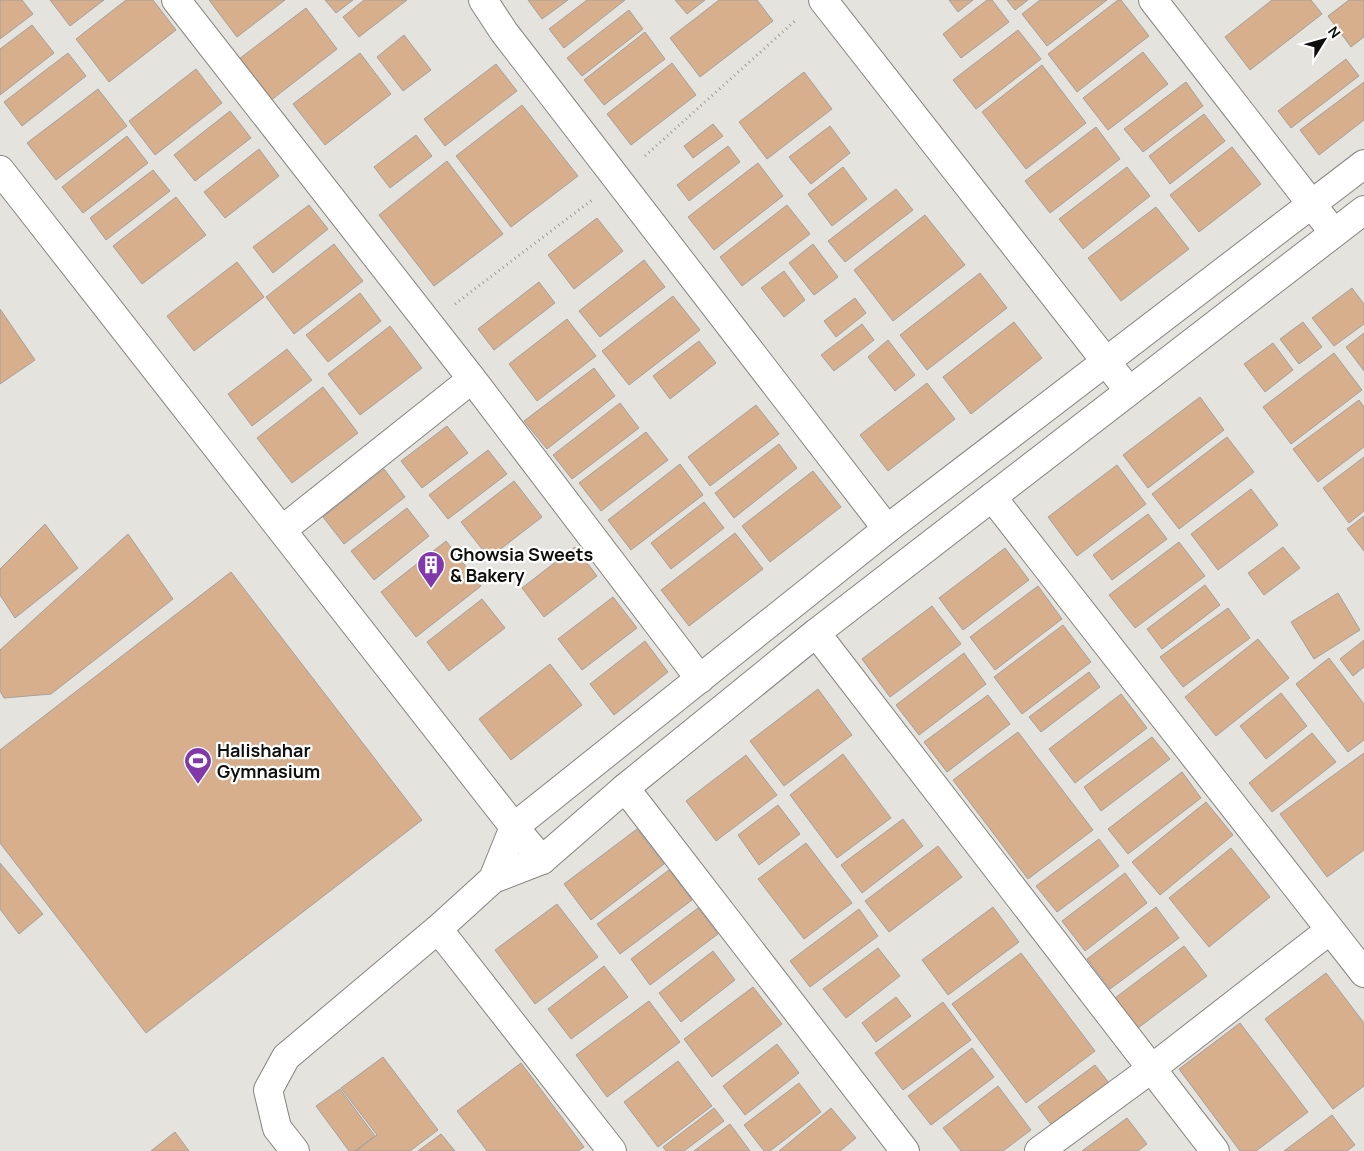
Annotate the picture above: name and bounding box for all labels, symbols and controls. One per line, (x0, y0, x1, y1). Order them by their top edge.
north arrow (1299, 15, 1349, 65)
text: N (1324, 22, 1345, 42)
place label: Ghowsia Sweets & Bakery (450, 542, 593, 587)
building icon: Ghowsia Sweets & Bakery (416, 550, 446, 589)
place label: Halishahar Gymnasium (217, 738, 320, 783)
sports icon: Halishahar Gymnasium (183, 746, 213, 785)

